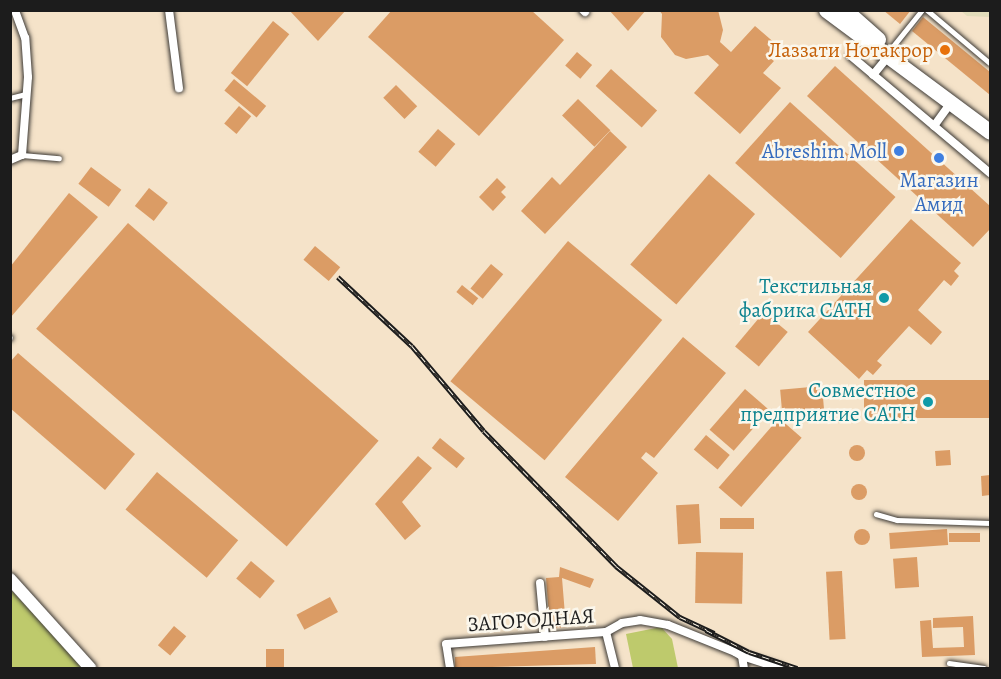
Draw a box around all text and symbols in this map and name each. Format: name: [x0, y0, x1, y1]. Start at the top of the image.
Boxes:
place label: Лаззати Нотакрор: [768, 37, 933, 63]
marker: Лаззати Нотакрор: [938, 43, 952, 57]
place label: Abreshim Moll: [762, 138, 887, 164]
marker: Abreshim Moll: [892, 144, 906, 158]
marker: Магазин Амид: [932, 151, 946, 165]
place label: Магазин Амид: [899, 167, 979, 217]
place label: Текстильная фабрика САТН: [739, 273, 872, 323]
marker: Текстильная фабрика САТН: [877, 291, 891, 305]
place label: Совместное предприятие CATH: [740, 377, 916, 427]
marker: Совместное предприятие CATH: [921, 395, 935, 409]
street label: ЗАГОРОДНАЯ: [467, 603, 595, 637]

